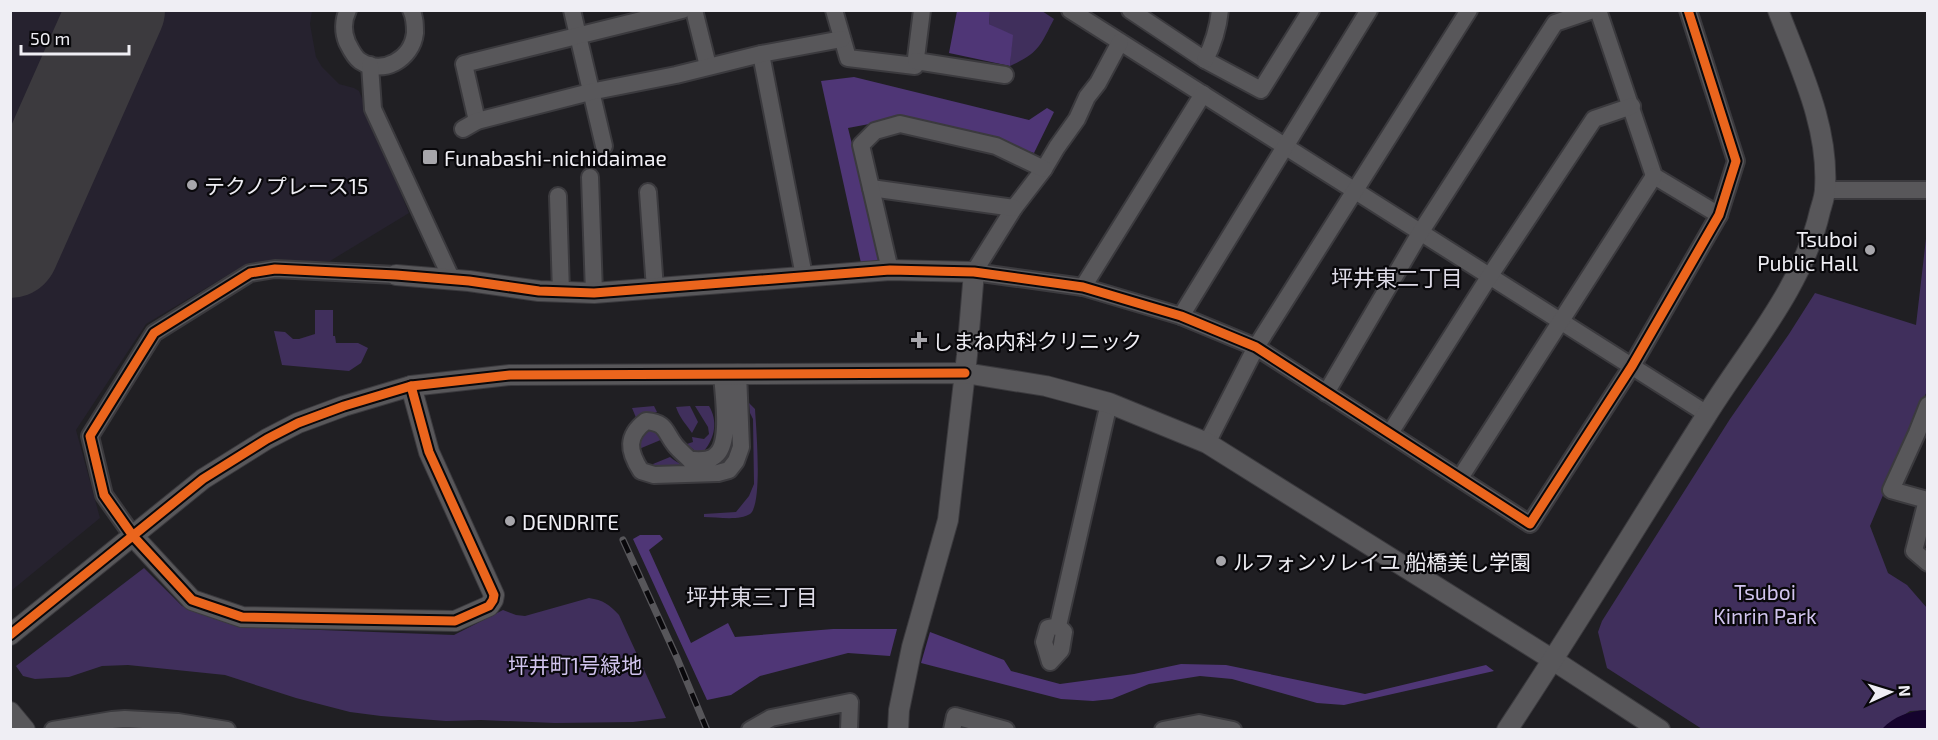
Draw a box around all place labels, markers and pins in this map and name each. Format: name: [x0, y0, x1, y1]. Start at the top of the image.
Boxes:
place label: Funabashi-nichidaimae: [444, 145, 667, 170]
marker: Funabashi-nichidaimae: [421, 148, 439, 166]
place label: テクノプレース15: [204, 173, 368, 198]
marker: テクノプレース15: [185, 178, 199, 192]
place label: Tsuboi Public Hall: [1757, 226, 1859, 275]
marker: Tsuboi Public Hall: [1863, 243, 1877, 257]
place label: しまね内科クリニック: [932, 328, 1142, 353]
marker: しまね内科クリニック: [910, 331, 928, 349]
place label: DENDRITE: [522, 509, 619, 534]
marker: DENDRITE: [503, 514, 517, 528]
place label: ルフォンソレイユ 船橋美し学園: [1233, 549, 1531, 574]
marker: ルフォンソレイユ 船橋美し学園: [1214, 554, 1228, 568]

